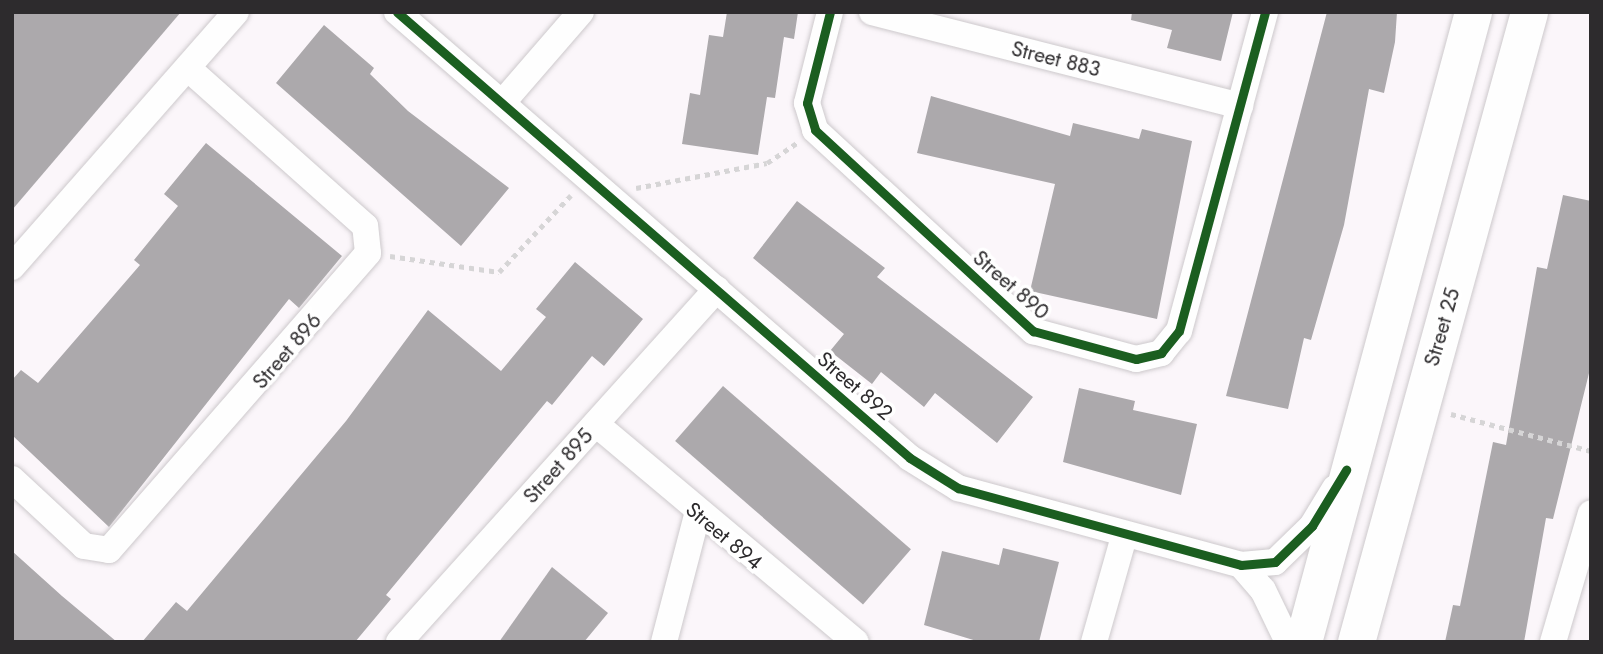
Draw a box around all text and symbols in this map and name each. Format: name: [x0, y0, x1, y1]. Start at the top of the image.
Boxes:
street label: Street 883: [1009, 36, 1103, 82]
street label: Street 890: [968, 245, 1054, 325]
street label: Street 25: [1419, 285, 1465, 369]
street label: Street 896: [247, 308, 327, 394]
street label: Street 892: [812, 346, 898, 426]
street label: Street 895: [518, 423, 598, 509]
street label: Street 894: [681, 497, 767, 575]

